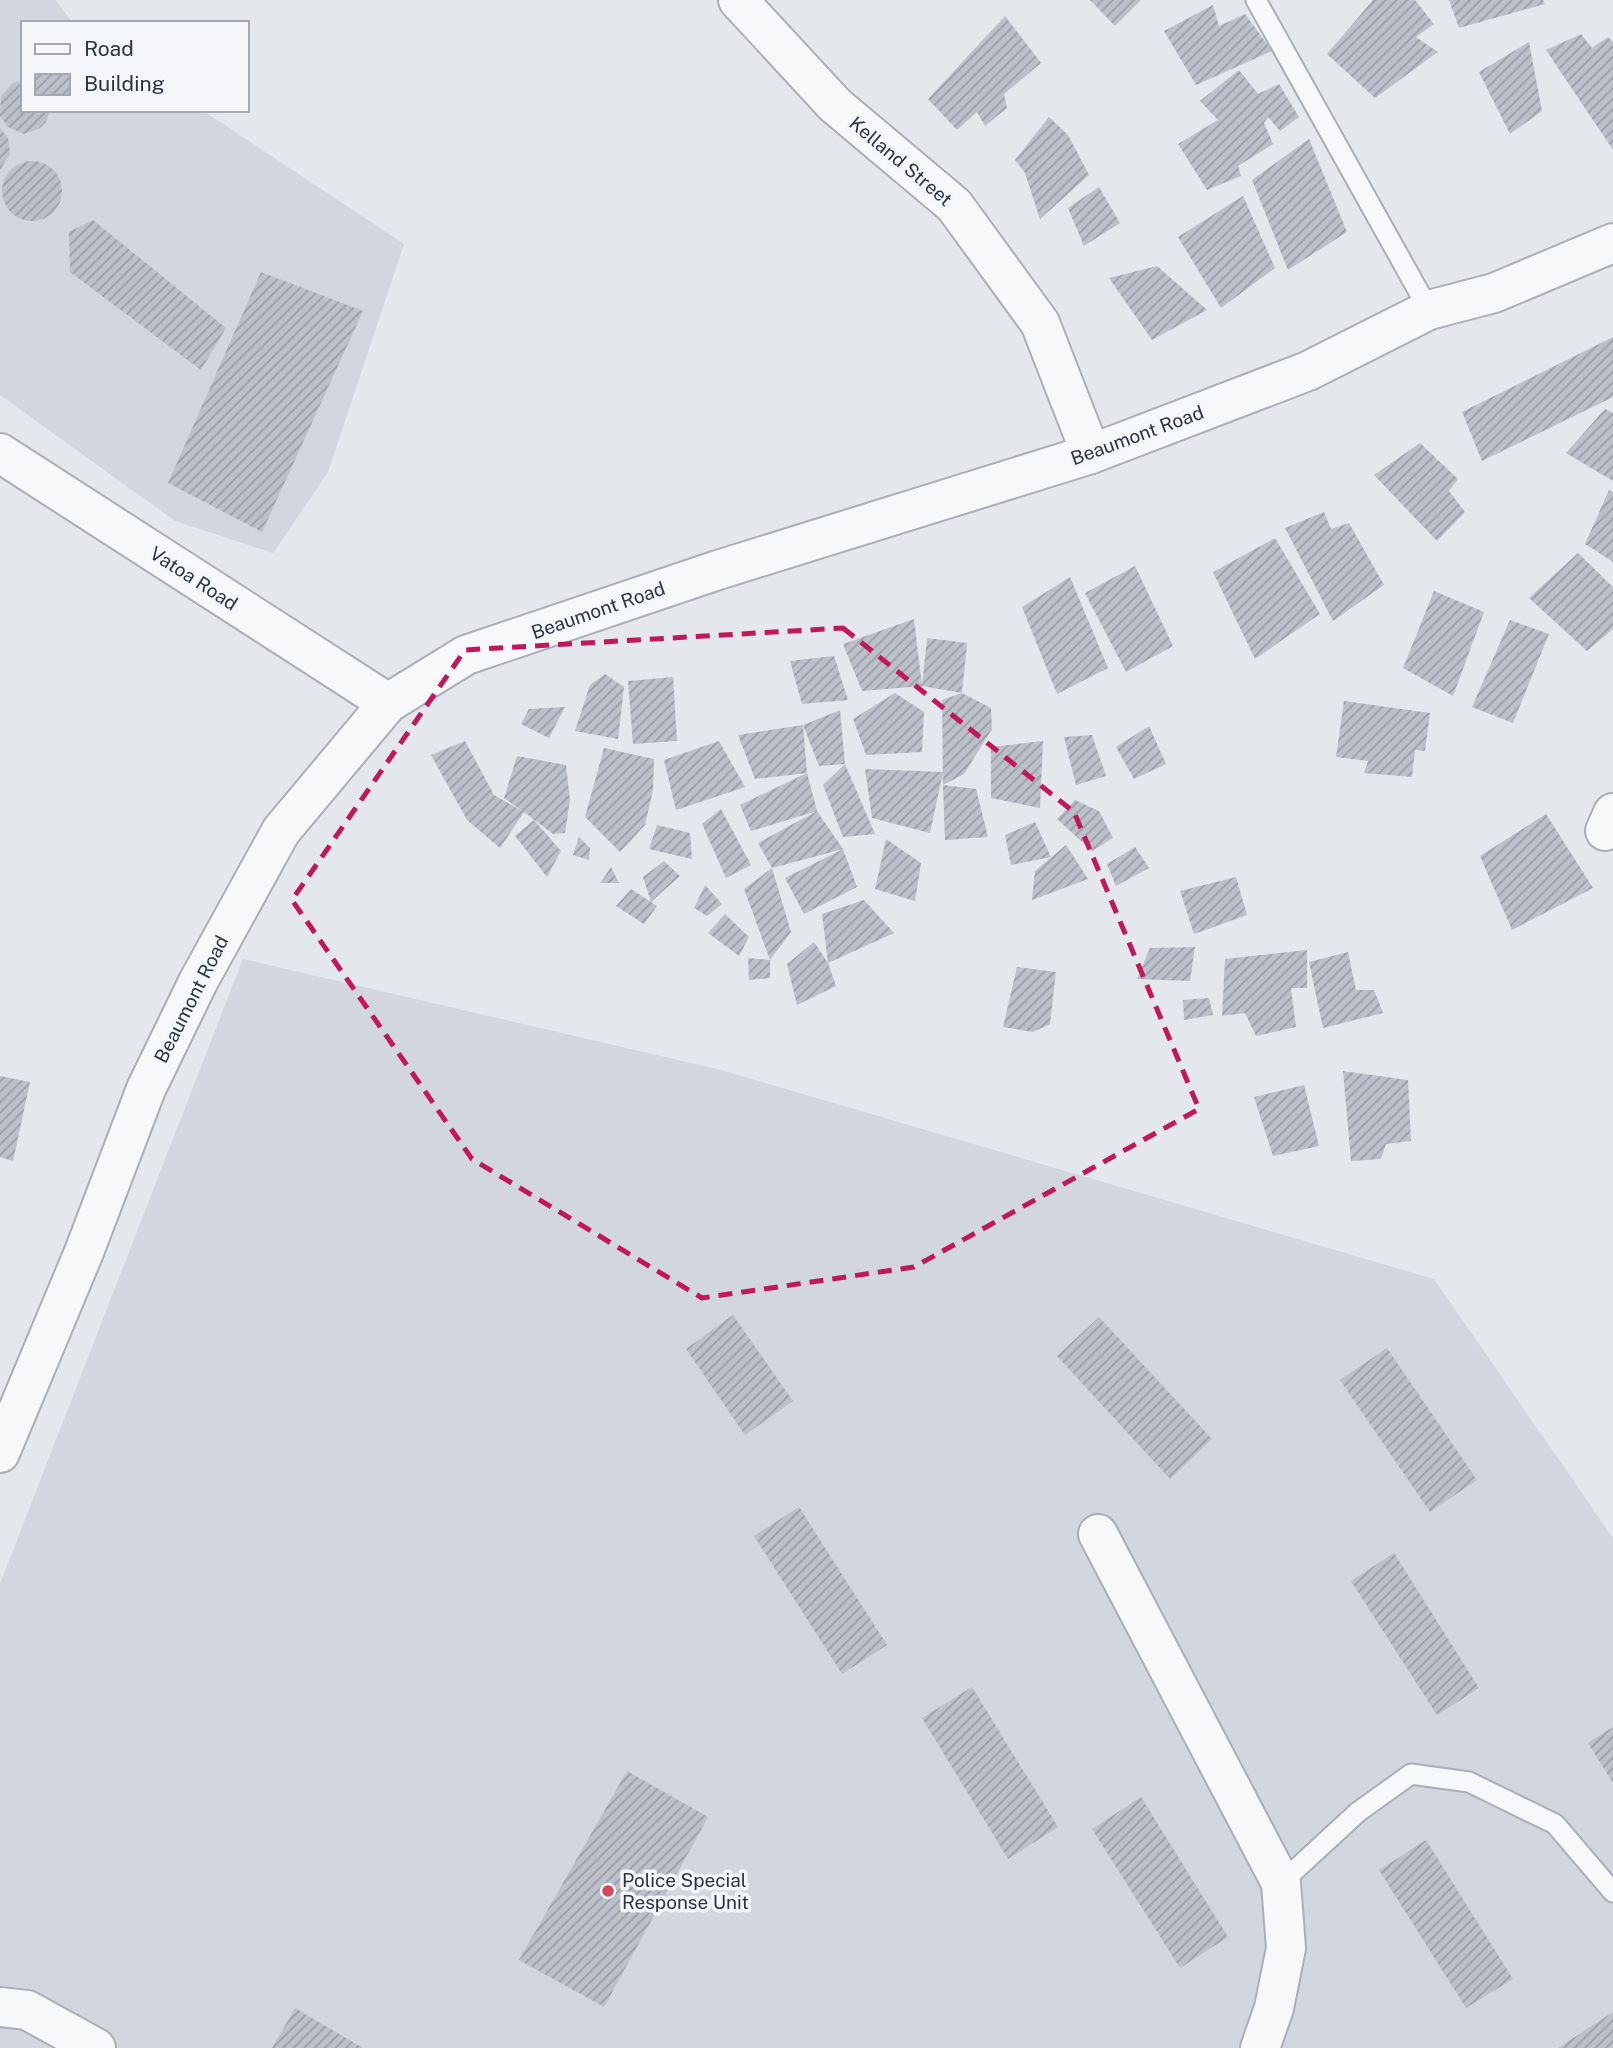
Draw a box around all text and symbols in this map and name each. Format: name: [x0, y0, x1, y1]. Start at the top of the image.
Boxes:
legend: [21, 21, 248, 112]
text: Road: [84, 36, 134, 61]
text: Building: [84, 71, 165, 96]
street label: Kelland Street: [845, 112, 957, 210]
street label: Beaumont Road: [1068, 401, 1206, 469]
street label: Vatoa Road: [146, 542, 242, 614]
street label: Beaumont Road: [528, 577, 668, 643]
street label: Beaumont Road: [149, 932, 233, 1066]
place label: Police Special Response Unit: [622, 1869, 749, 1913]
marker: Police Special Response Unit: [600, 1883, 616, 1899]

